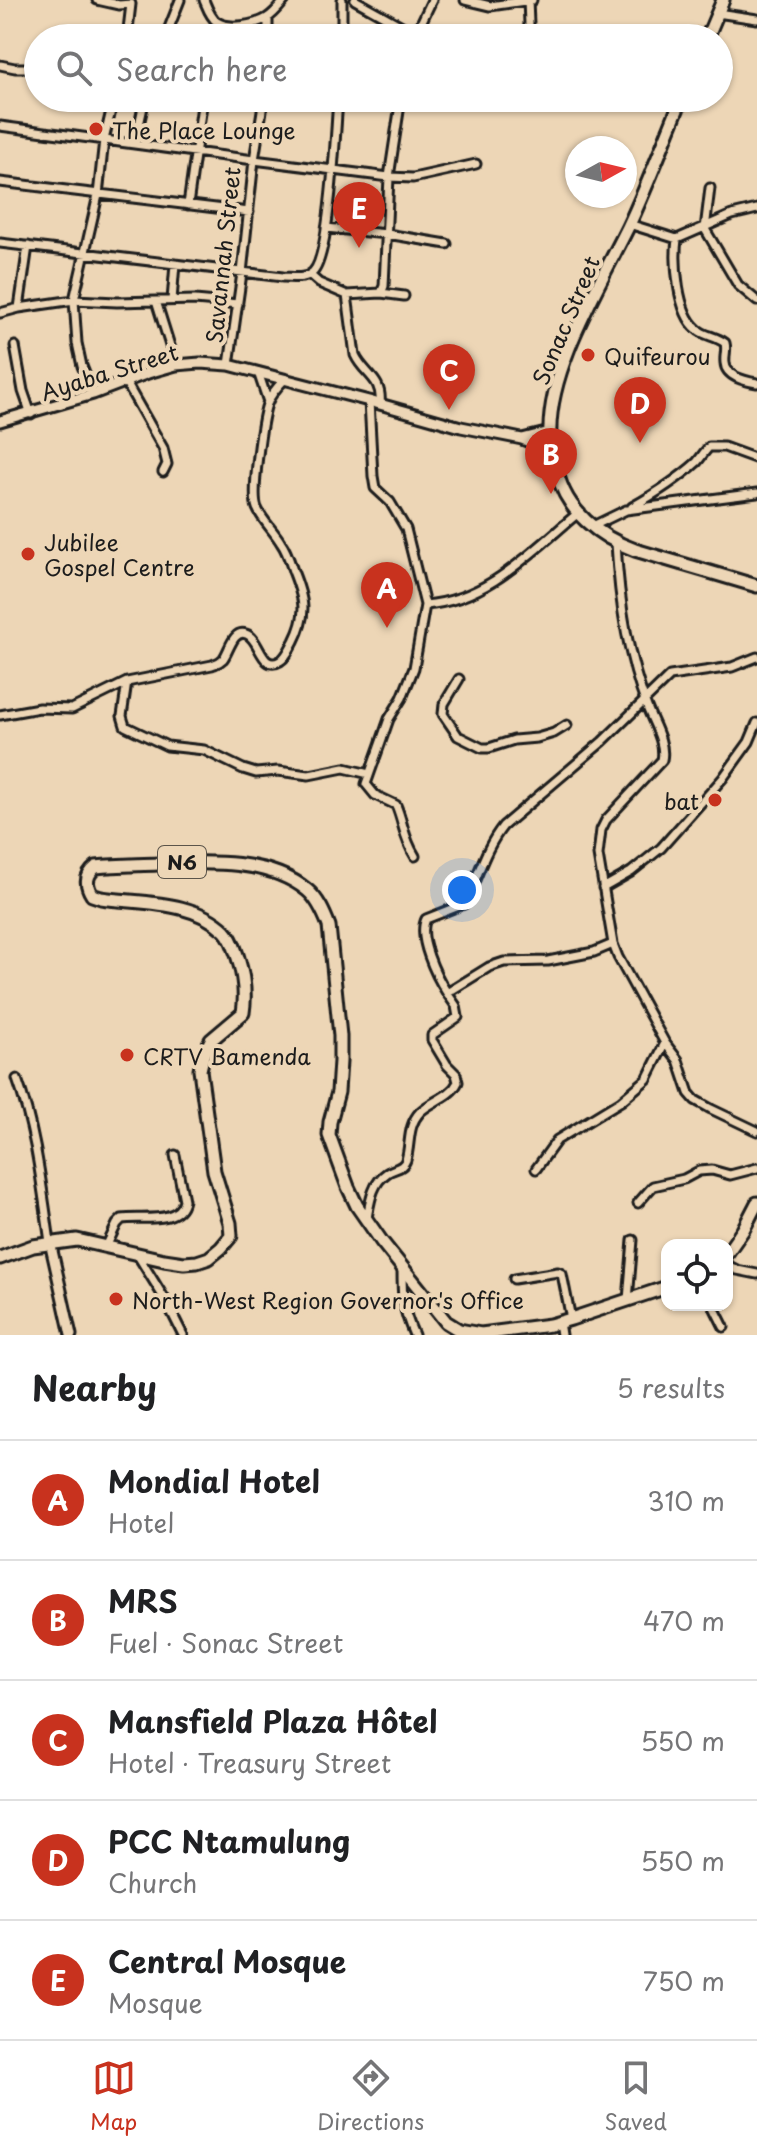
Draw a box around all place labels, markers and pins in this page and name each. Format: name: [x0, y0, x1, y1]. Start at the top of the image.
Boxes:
place label: The Place Lounge: [112, 113, 296, 146]
marker: The Place Lounge: [87, 120, 105, 138]
pin: E: [333, 182, 385, 248]
place label: Quifeurou: [604, 339, 710, 372]
pin: C: [423, 344, 475, 410]
marker: Quifeurou: [579, 346, 597, 364]
pin: D: [614, 377, 666, 443]
pin: B: [525, 428, 577, 494]
place label: Jubilee Gospel Centre: [44, 525, 195, 583]
marker: Jubilee Gospel Centre: [19, 545, 37, 563]
pin: A: [361, 562, 413, 628]
place label: bat: [664, 784, 699, 817]
marker: bat: [706, 791, 724, 809]
place label: CRTV Bamenda: [143, 1039, 311, 1072]
marker: CRTV Bamenda: [118, 1046, 136, 1064]
place label: North-West Region Governor's Office: [132, 1283, 524, 1316]
marker: North-West Region Governor's Office: [107, 1290, 125, 1308]

